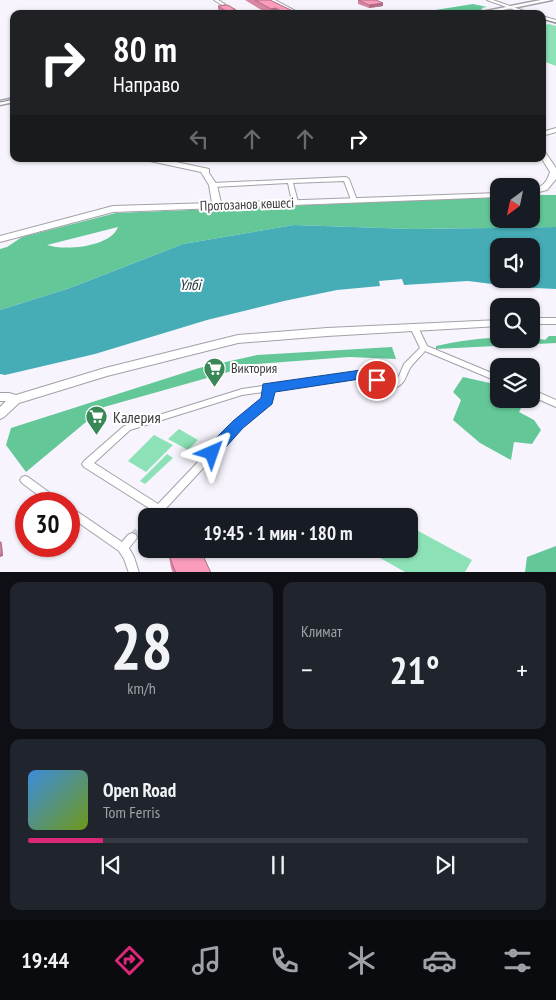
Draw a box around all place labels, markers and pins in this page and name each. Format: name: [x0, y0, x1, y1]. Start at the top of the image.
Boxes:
supermarket icon: Виктория: [203, 356, 227, 387]
place label: Виктория: [231, 359, 277, 377]
pin: [356, 359, 398, 401]
supermarket icon: Калерия: [85, 405, 109, 436]
place label: Калерия: [113, 407, 161, 427]

